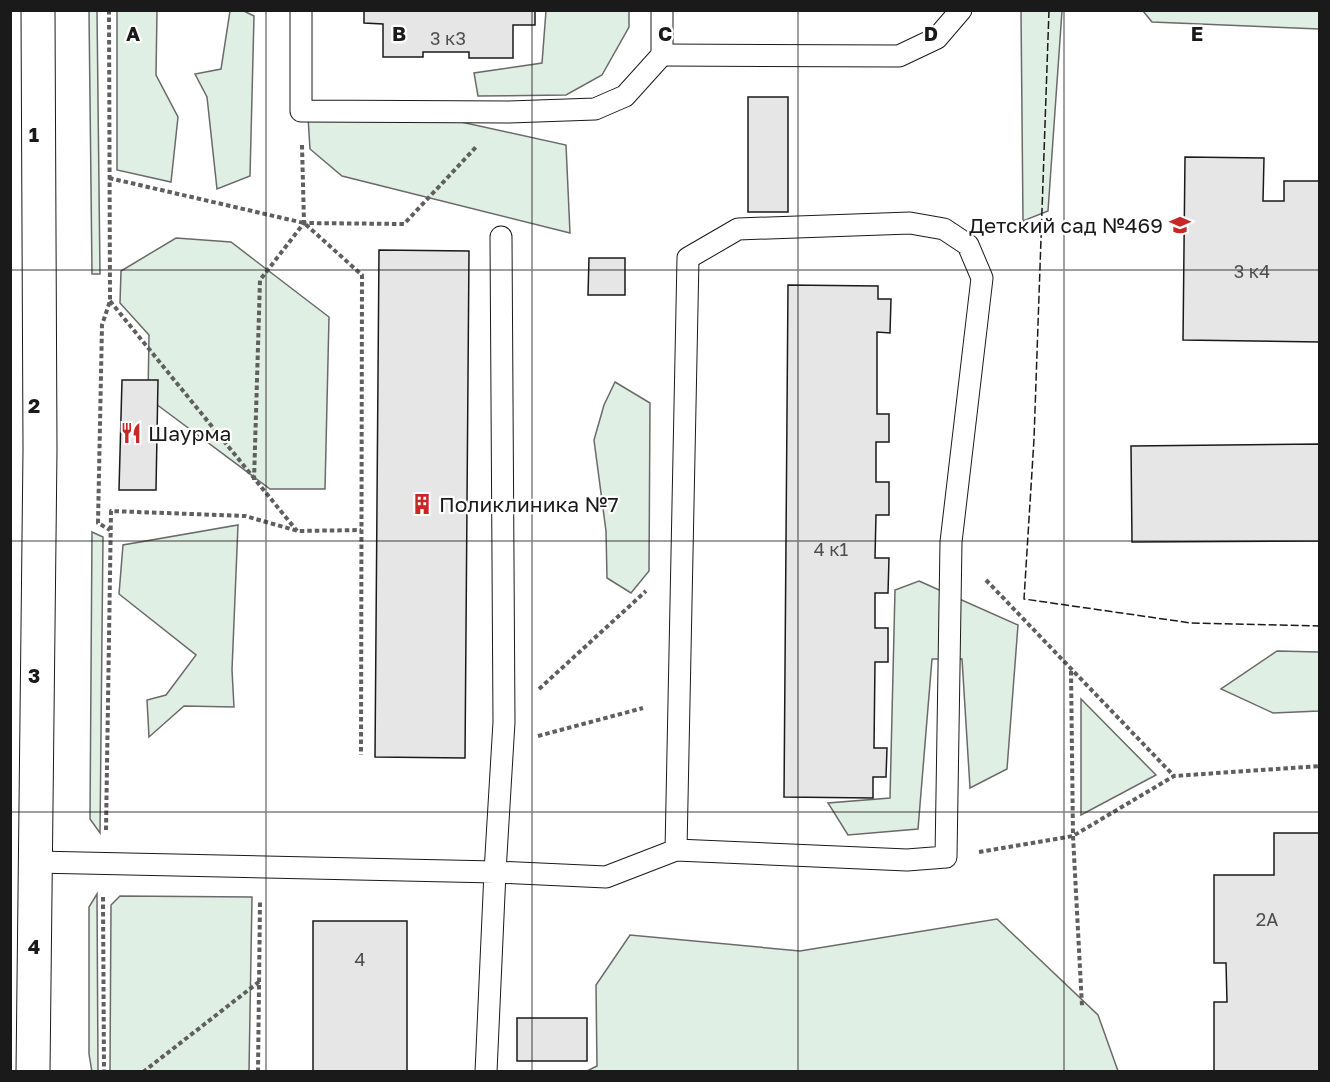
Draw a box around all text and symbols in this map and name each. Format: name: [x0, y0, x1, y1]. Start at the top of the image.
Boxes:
text: A: [126, 21, 140, 45]
text: B: [392, 21, 406, 45]
text: C: [658, 21, 672, 45]
text: D: [924, 21, 938, 45]
text: E: [1191, 21, 1203, 45]
house number: 3 к3: [430, 27, 466, 49]
text: 1: [29, 122, 39, 146]
place label: Детский сад №469: [969, 212, 1163, 238]
school or university icon: Детский сад №469: [1168, 213, 1192, 237]
house number: 3 к4: [1234, 260, 1270, 282]
text: 2: [28, 393, 40, 417]
place label: Шаурма: [148, 420, 231, 446]
restaurant icon: Шаурма: [119, 421, 143, 445]
place label: Поликлиника №7: [439, 491, 619, 517]
building icon: Поликлиника №7: [410, 492, 434, 516]
house number: 4 к1: [814, 538, 849, 560]
text: 3: [28, 663, 40, 687]
house number: 2А: [1256, 908, 1278, 930]
text: 4: [28, 934, 40, 958]
house number: 4: [355, 948, 366, 970]

